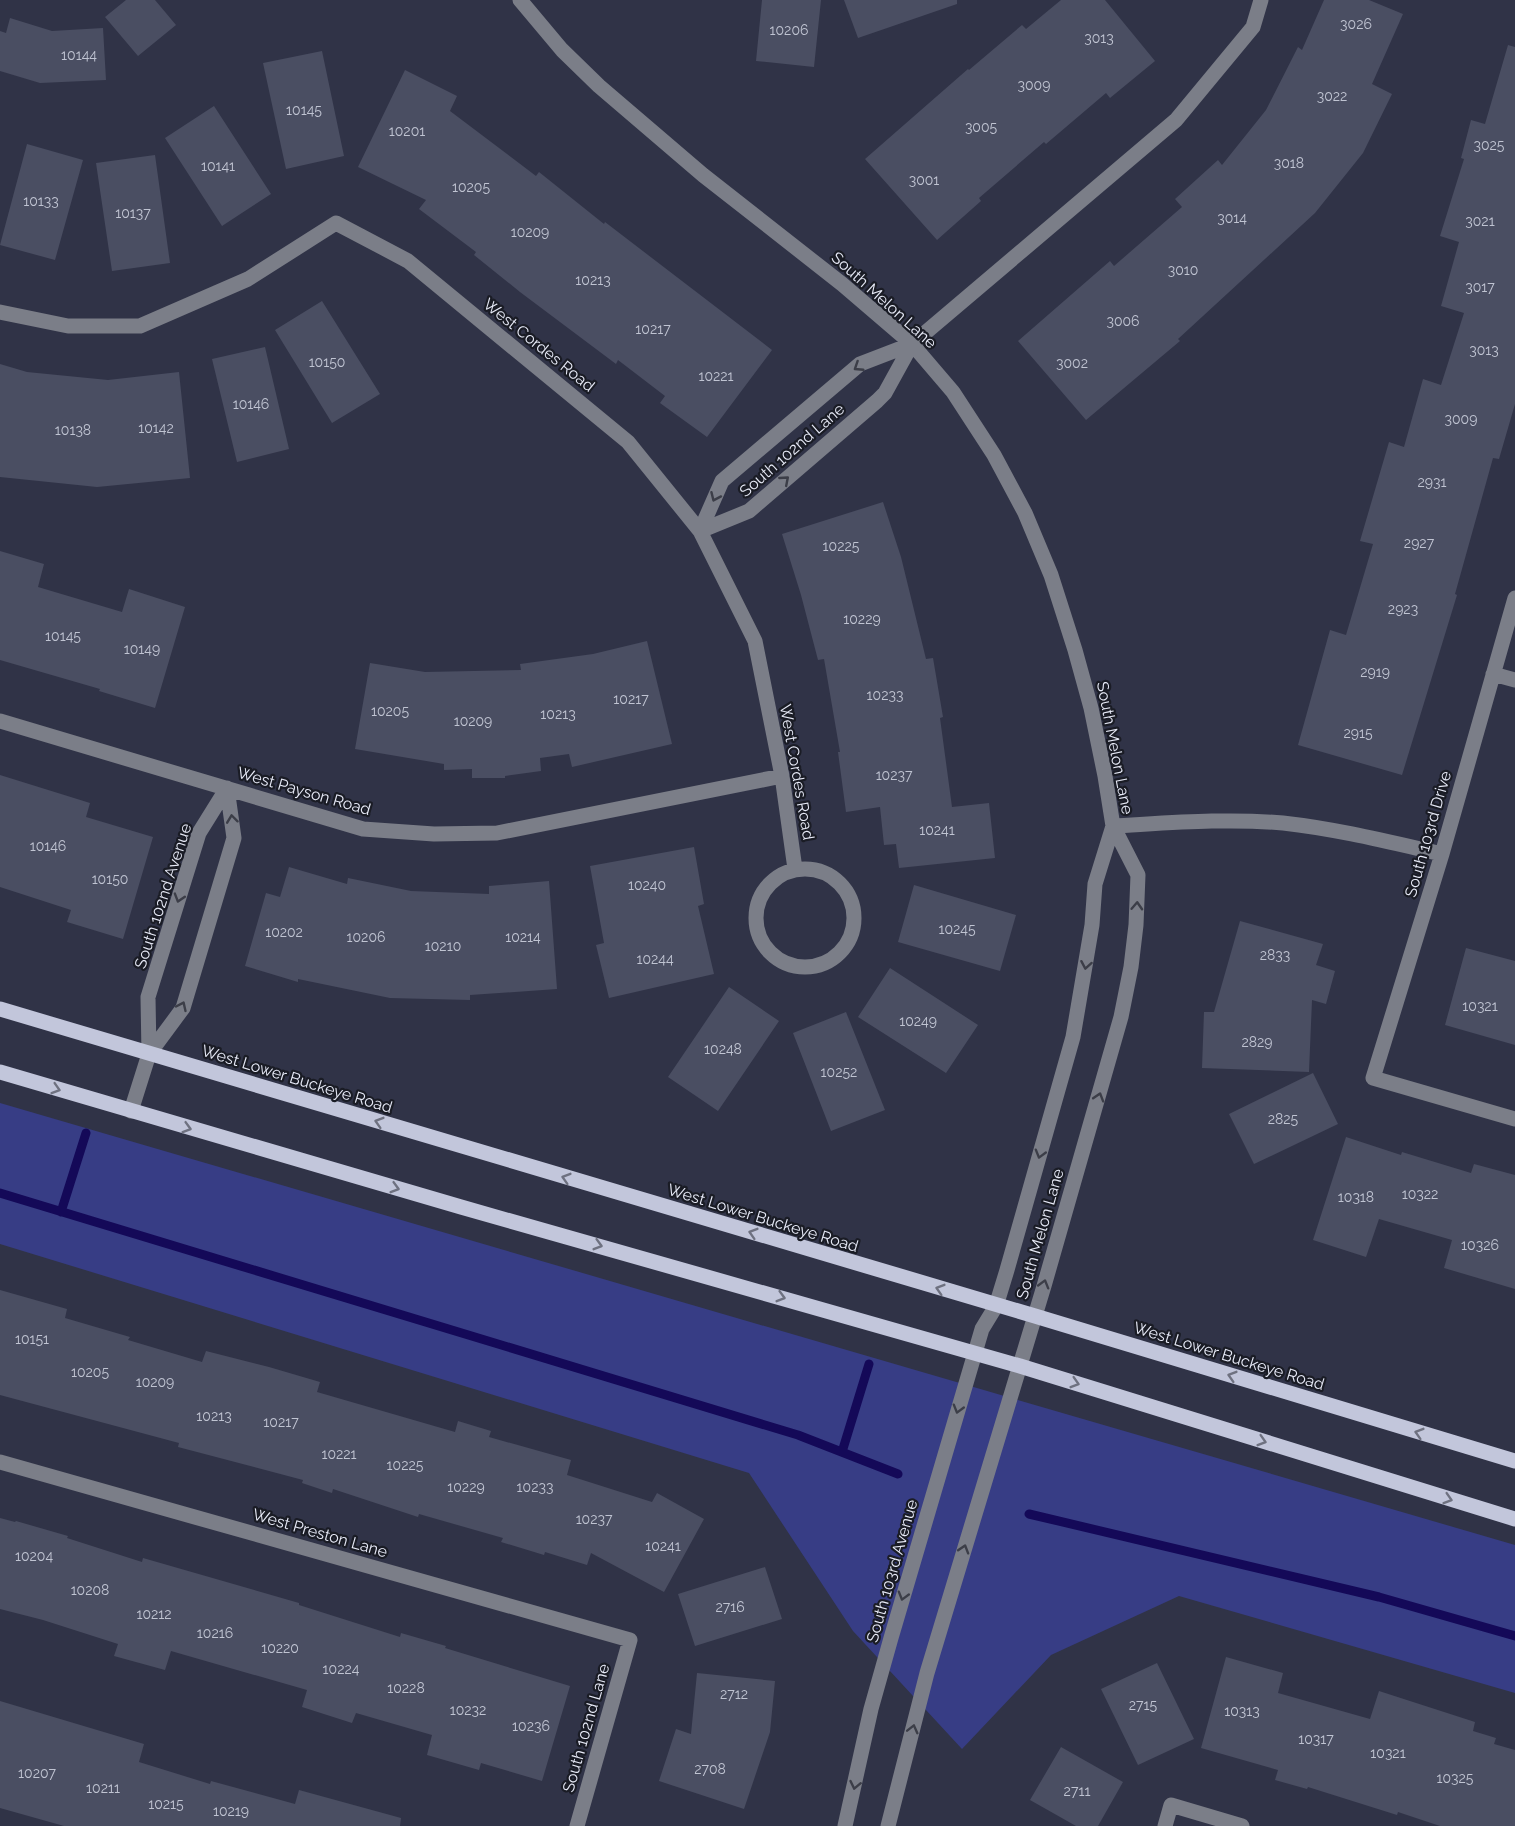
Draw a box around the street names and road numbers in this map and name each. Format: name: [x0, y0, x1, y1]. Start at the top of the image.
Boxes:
street label: South Melon Lane: [828, 248, 940, 352]
street label: West Cordes Road: [480, 294, 598, 396]
street label: South 102nd Lane: [736, 399, 848, 501]
street label: South Melon Lane: [1093, 680, 1137, 816]
street label: West Cordes Road: [776, 703, 818, 841]
street label: West Payson Road: [235, 763, 373, 819]
street label: South 103rd Drive: [1401, 769, 1455, 899]
street label: South 102nd Avenue: [131, 821, 195, 971]
street label: West Lower Buckeye Road: [199, 1041, 395, 1117]
street label: South Melon Lane: [1012, 1167, 1068, 1301]
street label: West Lower Buckeye Road: [665, 1180, 861, 1256]
street label: West Lower Buckeye Road: [1131, 1318, 1327, 1394]
street label: South 103rd Avenue: [863, 1497, 921, 1645]
street label: West Preston Lane: [250, 1505, 390, 1561]
street label: South 102nd Lane: [559, 1662, 613, 1794]

